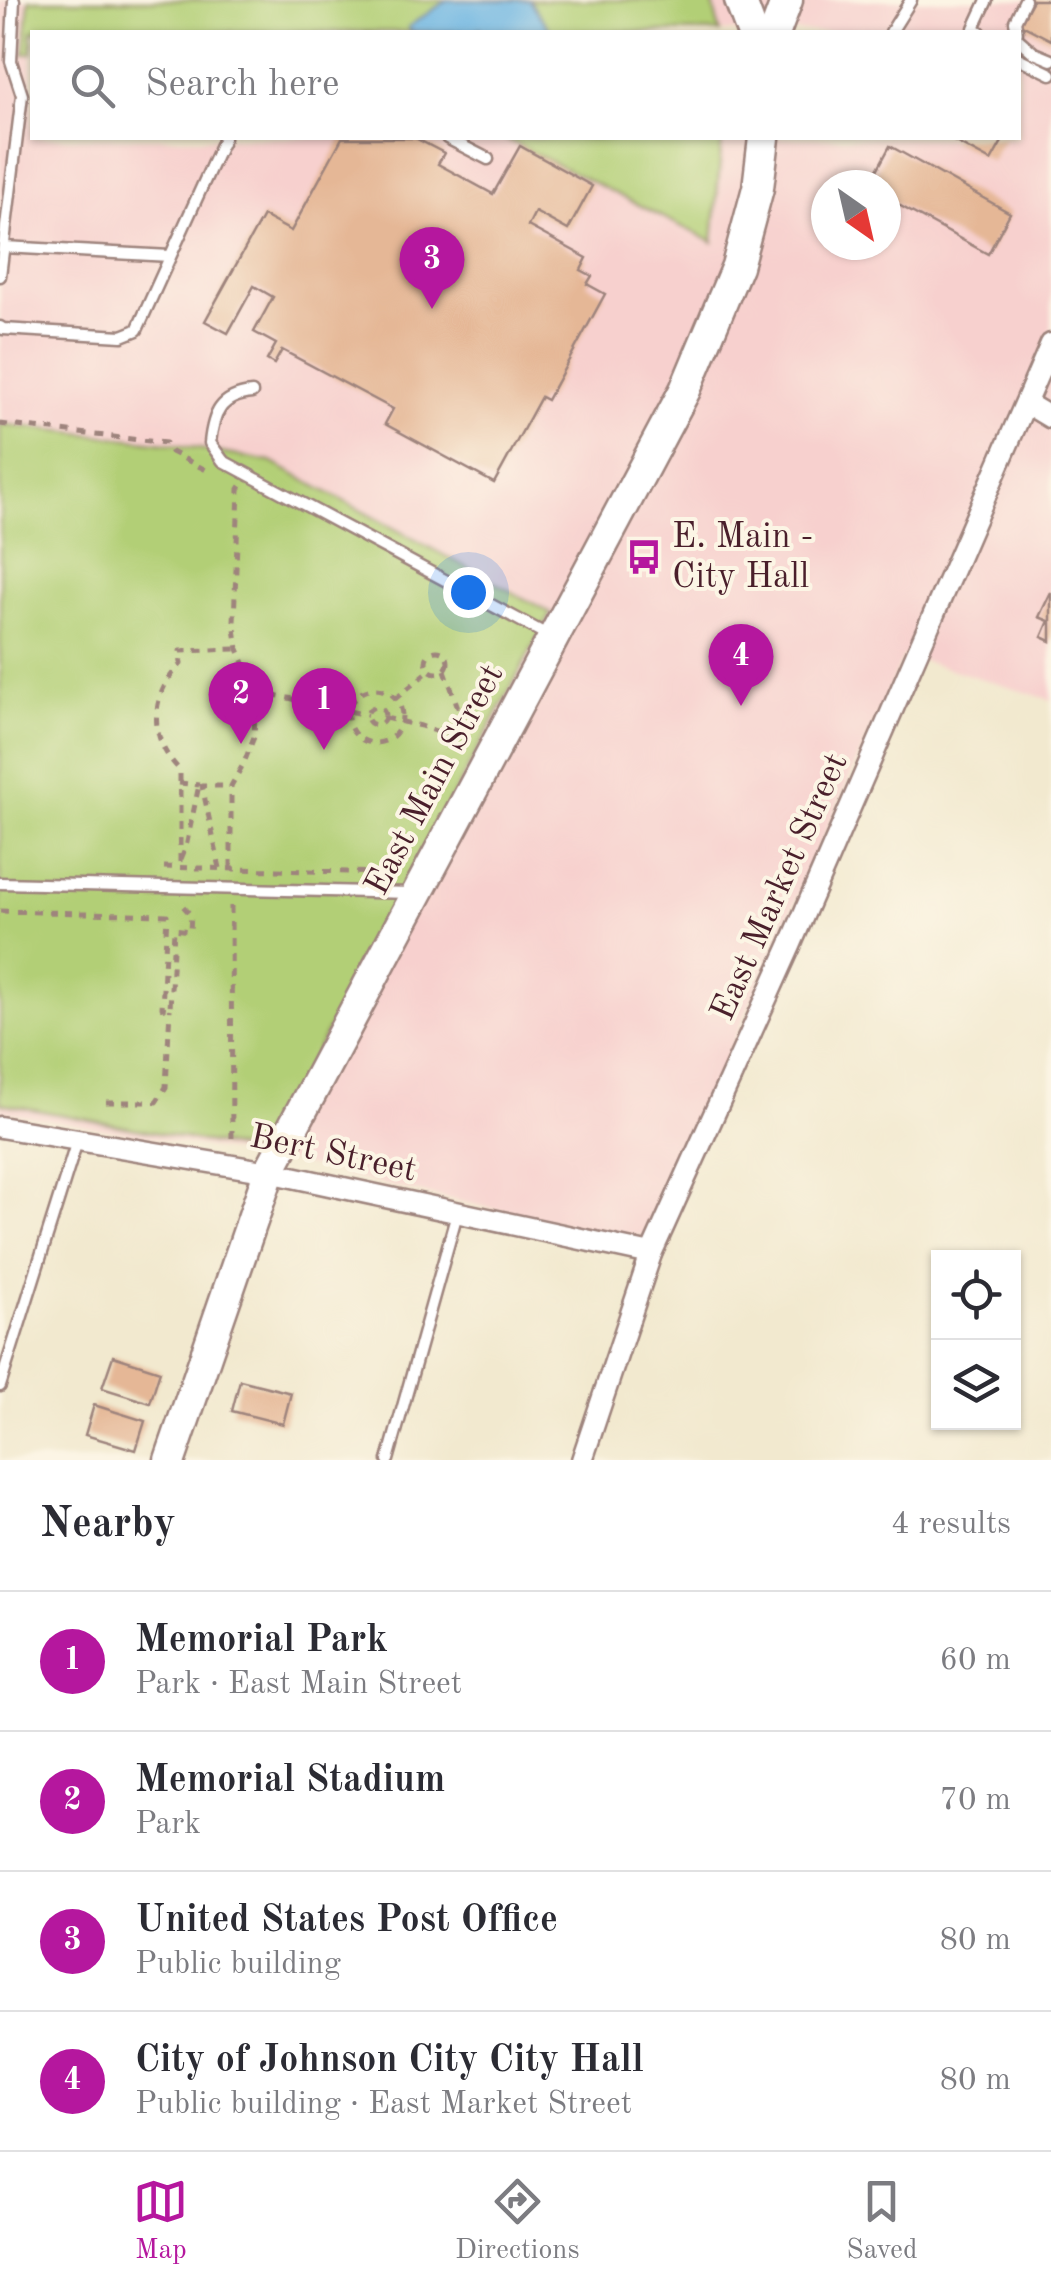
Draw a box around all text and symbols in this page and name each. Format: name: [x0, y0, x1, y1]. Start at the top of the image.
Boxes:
search box: [30, 30, 1021, 140]
icon: search: [65, 58, 120, 113]
text: Search here: [145, 66, 340, 104]
north arrow: [811, 170, 901, 260]
pin: 3: [400, 226, 464, 309]
place label: E. Main - City Hall: [672, 520, 813, 595]
bus stop icon: E. Main - City Hall: [625, 538, 663, 576]
your location: [443, 567, 494, 618]
pin: 4: [708, 624, 774, 706]
street label: East Main Street: [359, 659, 511, 901]
pin: 2: [208, 662, 274, 744]
pin: 1: [292, 668, 356, 750]
street label: East Market Street: [705, 748, 855, 1026]
street label: Bert Street: [247, 1119, 419, 1189]
map controls: [931, 1250, 1021, 1430]
button: locate: [931, 1250, 1021, 1340]
button: layers: [931, 1340, 1021, 1430]
text: Nearby: [40, 1504, 176, 1546]
text: 4 results: [891, 1509, 1011, 1541]
text: Memorial Park: [135, 1622, 388, 1660]
text: 1: [63, 1645, 82, 1677]
text: 60 m: [940, 1645, 1011, 1677]
text: Park · East Main Street: [135, 1669, 462, 1701]
text: Memorial Stadium: [135, 1762, 445, 1800]
text: 2: [63, 1785, 82, 1817]
text: 70 m: [940, 1785, 1011, 1817]
text: Park: [135, 1809, 201, 1841]
text: United States Post Office: [135, 1902, 558, 1940]
text: 3: [63, 1925, 82, 1957]
text: 80 m: [940, 1925, 1011, 1957]
text: Public building: [135, 1949, 341, 1981]
text: City of Johnson City City Hall: [135, 2042, 644, 2080]
text: 4: [63, 2065, 82, 2097]
text: 80 m: [940, 2065, 1011, 2097]
text: Public building · East Market Street: [135, 2089, 632, 2121]
tab: Map: [133, 2174, 188, 2269]
tab: Directions: [455, 2174, 580, 2269]
tab: Saved: [846, 2174, 918, 2269]

